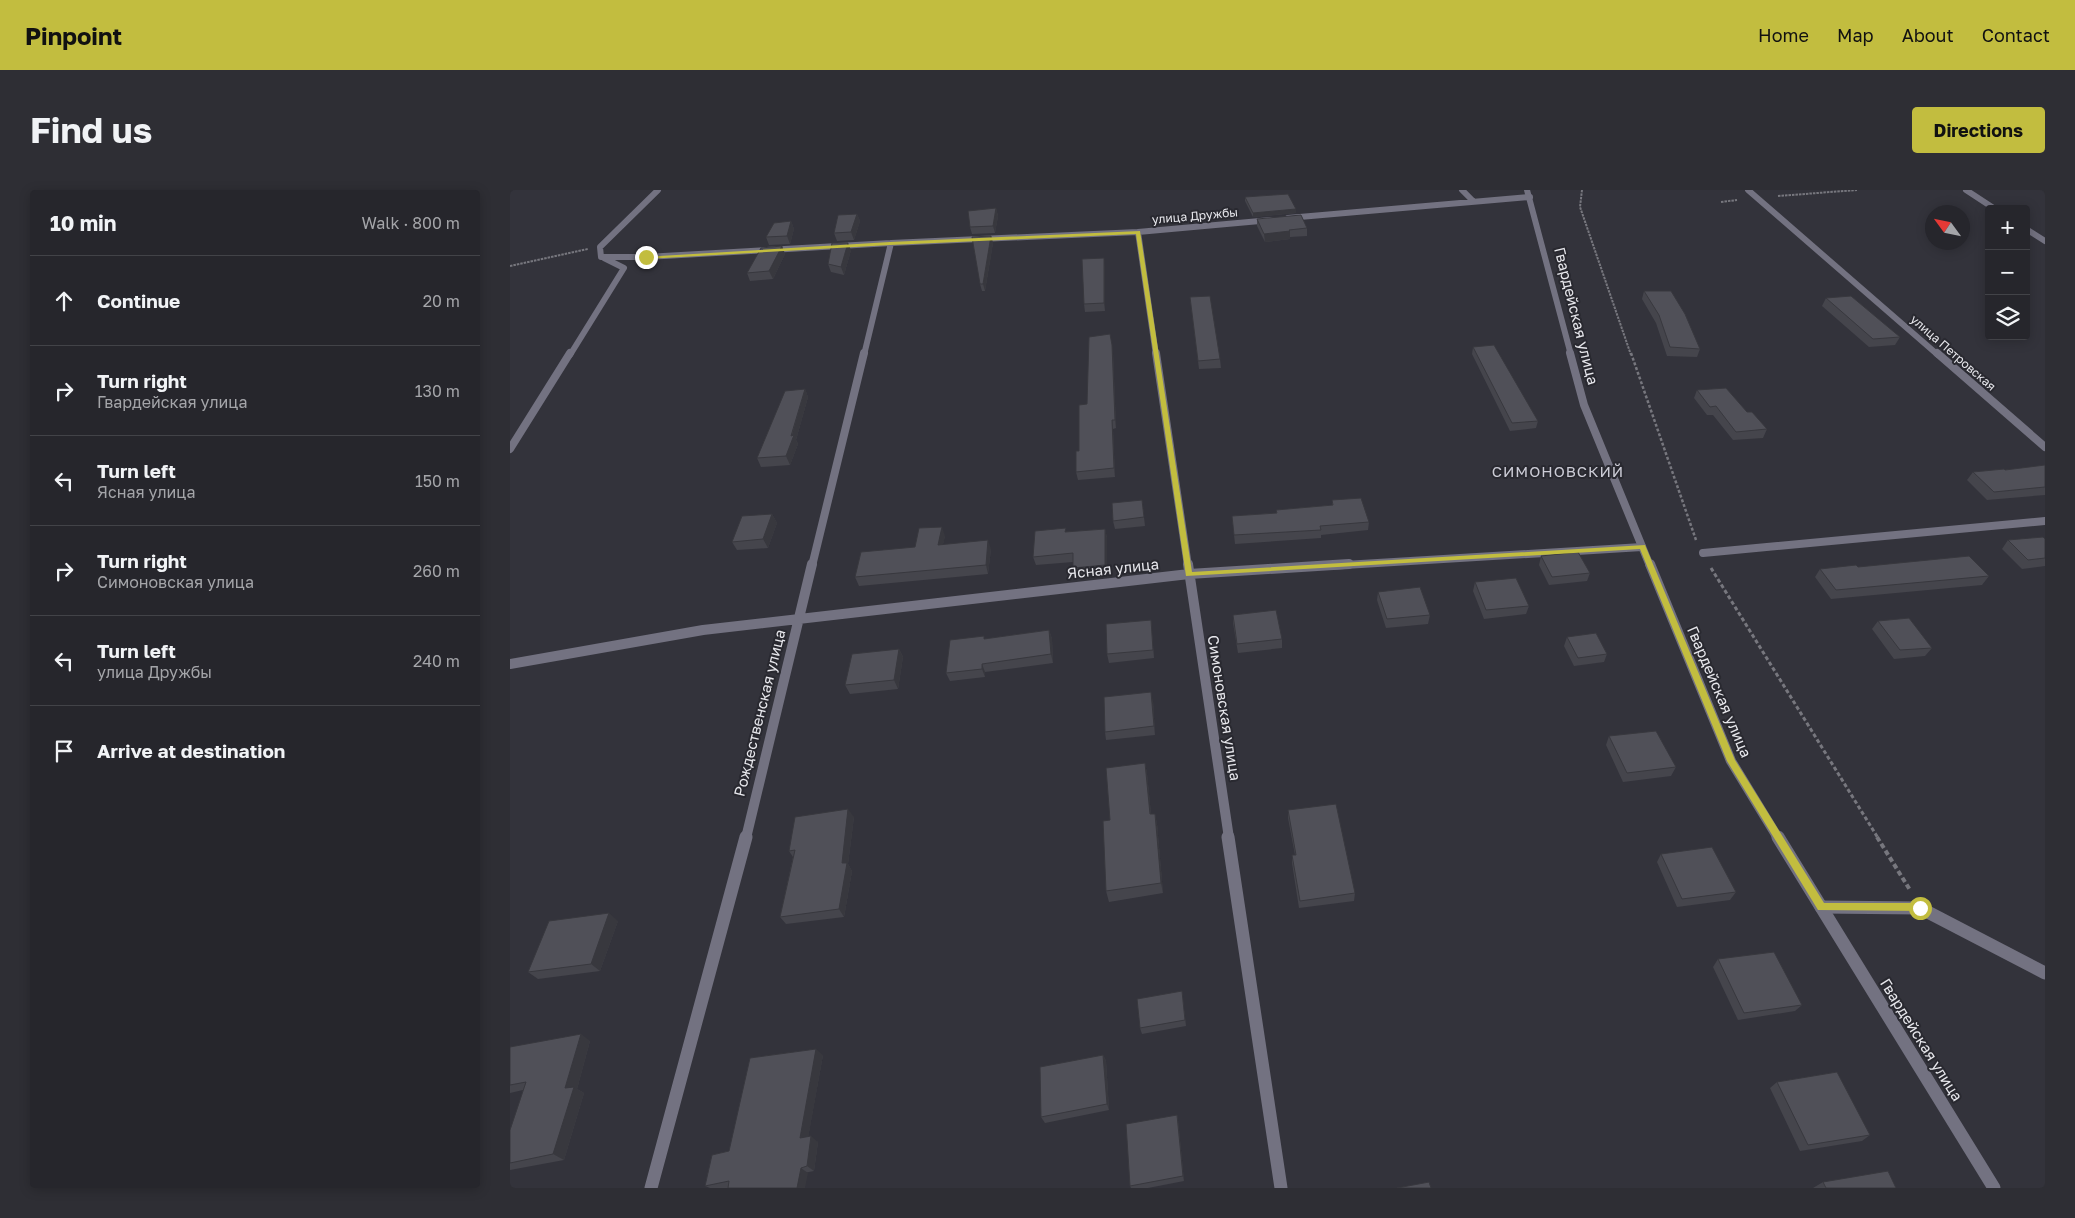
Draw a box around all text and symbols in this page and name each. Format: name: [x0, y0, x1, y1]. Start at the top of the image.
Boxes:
text: Pinpoint: [25, 21, 122, 50]
text: Home: [1758, 24, 1809, 46]
text: Map: [1837, 24, 1874, 46]
text: About: [1902, 24, 1954, 46]
text: Contact: [1982, 24, 2050, 46]
button: Directions: [1912, 107, 2045, 153]
text: Find us: [30, 109, 152, 151]
street label: улица Дружбы: [1151, 204, 1239, 227]
north arrow: [1925, 205, 1970, 250]
map controls: [1985, 205, 2030, 340]
button: +: [1985, 205, 2030, 250]
text: 10 min: [50, 210, 117, 236]
text: Walk · 800 m: [362, 213, 460, 233]
street label: Гвардейская улица: [1551, 245, 1603, 386]
route end: [635, 246, 658, 269]
button: −: [1985, 250, 2030, 295]
icon: ahead: [50, 287, 78, 315]
text: Continue: [97, 289, 180, 312]
text: 20 m: [423, 291, 460, 311]
button: layers: [1985, 295, 2030, 340]
street label: улица Петровская: [1908, 311, 1999, 394]
text: Turn right: [97, 369, 187, 392]
icon: right: [50, 377, 78, 405]
text: 130 m: [415, 381, 460, 401]
text: Гвардейская улица: [97, 392, 247, 412]
text: Turn left: [97, 459, 176, 482]
district label: СИМОНОВСКИЙ: [1492, 462, 1624, 480]
icon: left: [50, 467, 78, 495]
text: 150 m: [415, 471, 460, 491]
text: Ясная улица: [97, 482, 195, 502]
text: Turn right: [97, 549, 187, 572]
street label: Ясная улица: [1066, 554, 1160, 582]
icon: right: [50, 557, 78, 585]
text: 260 m: [413, 561, 460, 581]
text: Симоновская улица: [97, 572, 254, 592]
street label: Гвардейская улица: [1684, 623, 1756, 760]
street label: Рождественская улица: [730, 627, 789, 798]
street label: Симоновская улица: [1205, 634, 1245, 782]
text: Turn left: [97, 639, 176, 662]
icon: left: [50, 647, 78, 675]
text: 240 m: [413, 651, 460, 671]
text: улица Дружбы: [97, 662, 212, 682]
icon: arrive: [50, 737, 78, 765]
text: Arrive at destination: [97, 739, 285, 762]
route start: [1909, 897, 1932, 920]
street label: Гвардейская улица: [1877, 975, 1967, 1104]

